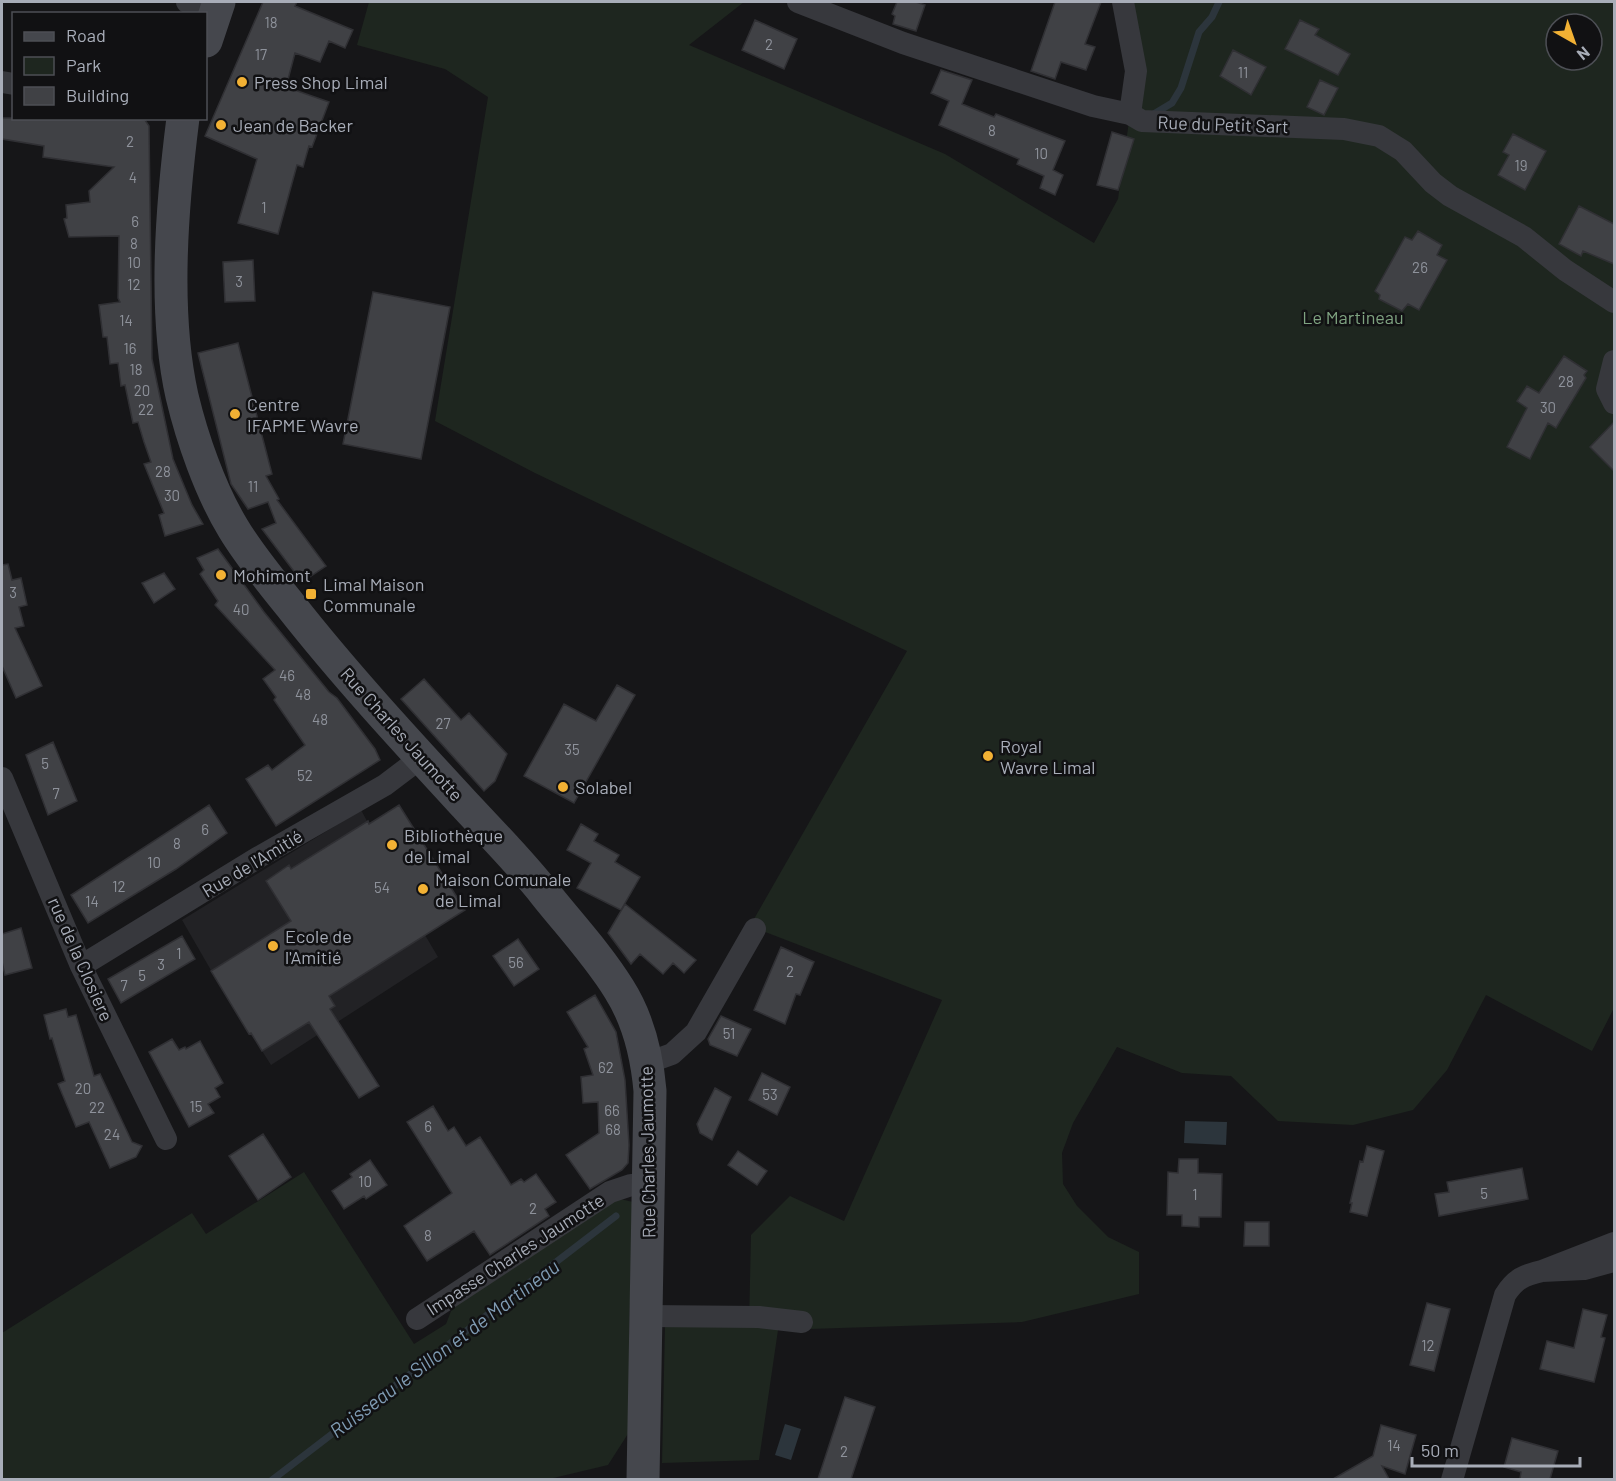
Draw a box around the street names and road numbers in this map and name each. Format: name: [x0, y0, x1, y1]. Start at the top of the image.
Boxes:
street label: Rue du Petit Sart: [1157, 111, 1289, 137]
street label: Rue Charles Jaumotte: [336, 663, 468, 805]
street label: Rue de l'Amitié: [198, 824, 306, 902]
street label: rue de la Closiere: [44, 894, 118, 1024]
street label: Rue Charles Jaumotte: [634, 1066, 660, 1238]
street label: Impasse Charles Jaumotte: [422, 1188, 608, 1320]

